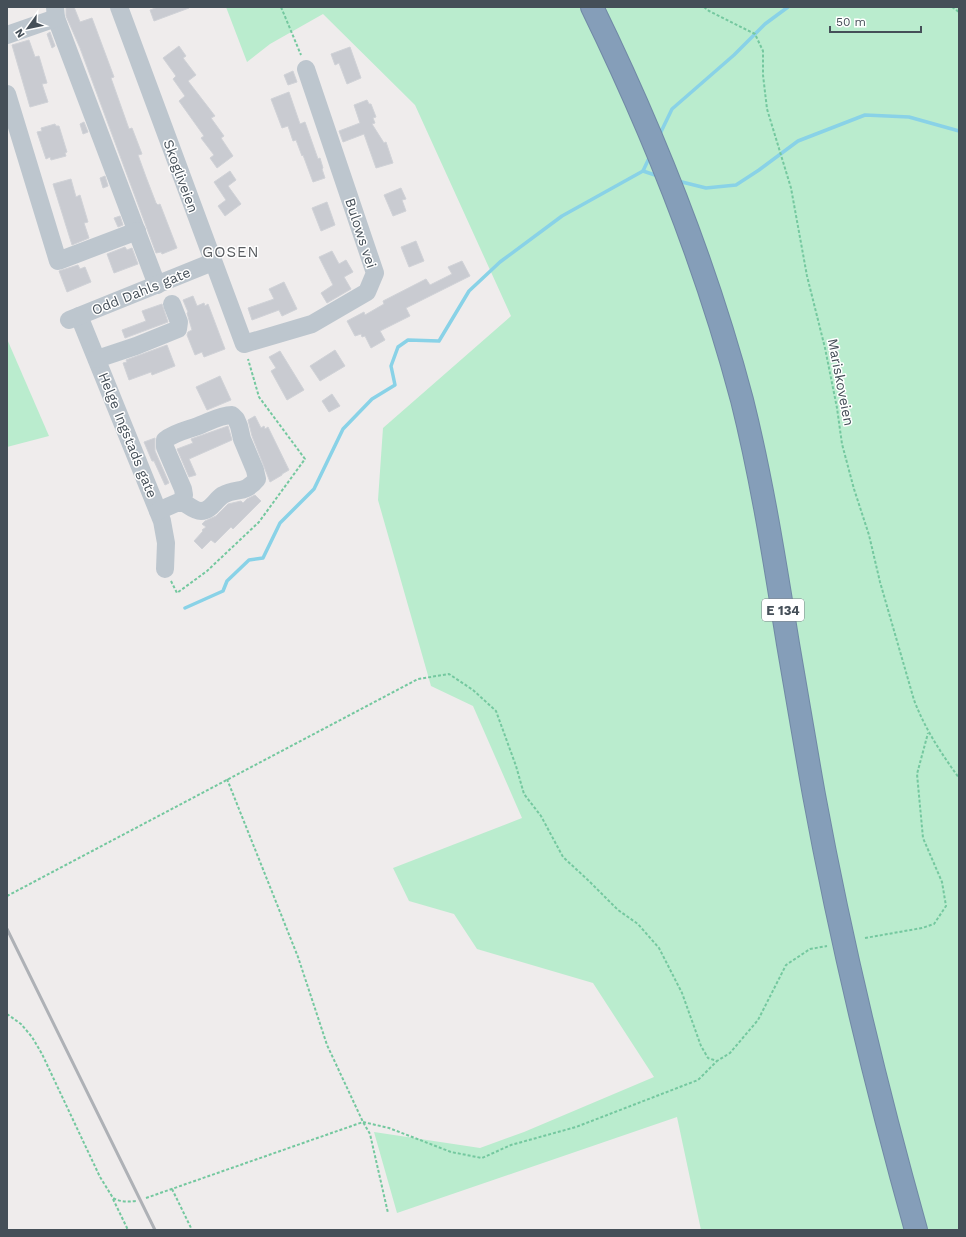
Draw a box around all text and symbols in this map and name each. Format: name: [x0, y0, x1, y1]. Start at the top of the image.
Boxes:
north arrow: [8, 8, 48, 48]
scale bar: [830, 8, 921, 34]
text: 50 m: [836, 15, 866, 29]
text: N: [12, 26, 28, 40]
street label: Skogliveien: [160, 137, 202, 215]
street label: Bulows vei: [342, 196, 380, 270]
district label: GOSEN: [202, 243, 260, 261]
street label: Odd Dahls gate: [89, 264, 193, 318]
street label: Mariskoveien: [825, 337, 857, 427]
street label: Helge Ingstads gate: [95, 370, 161, 500]
road number: E 134: [762, 599, 804, 621]

